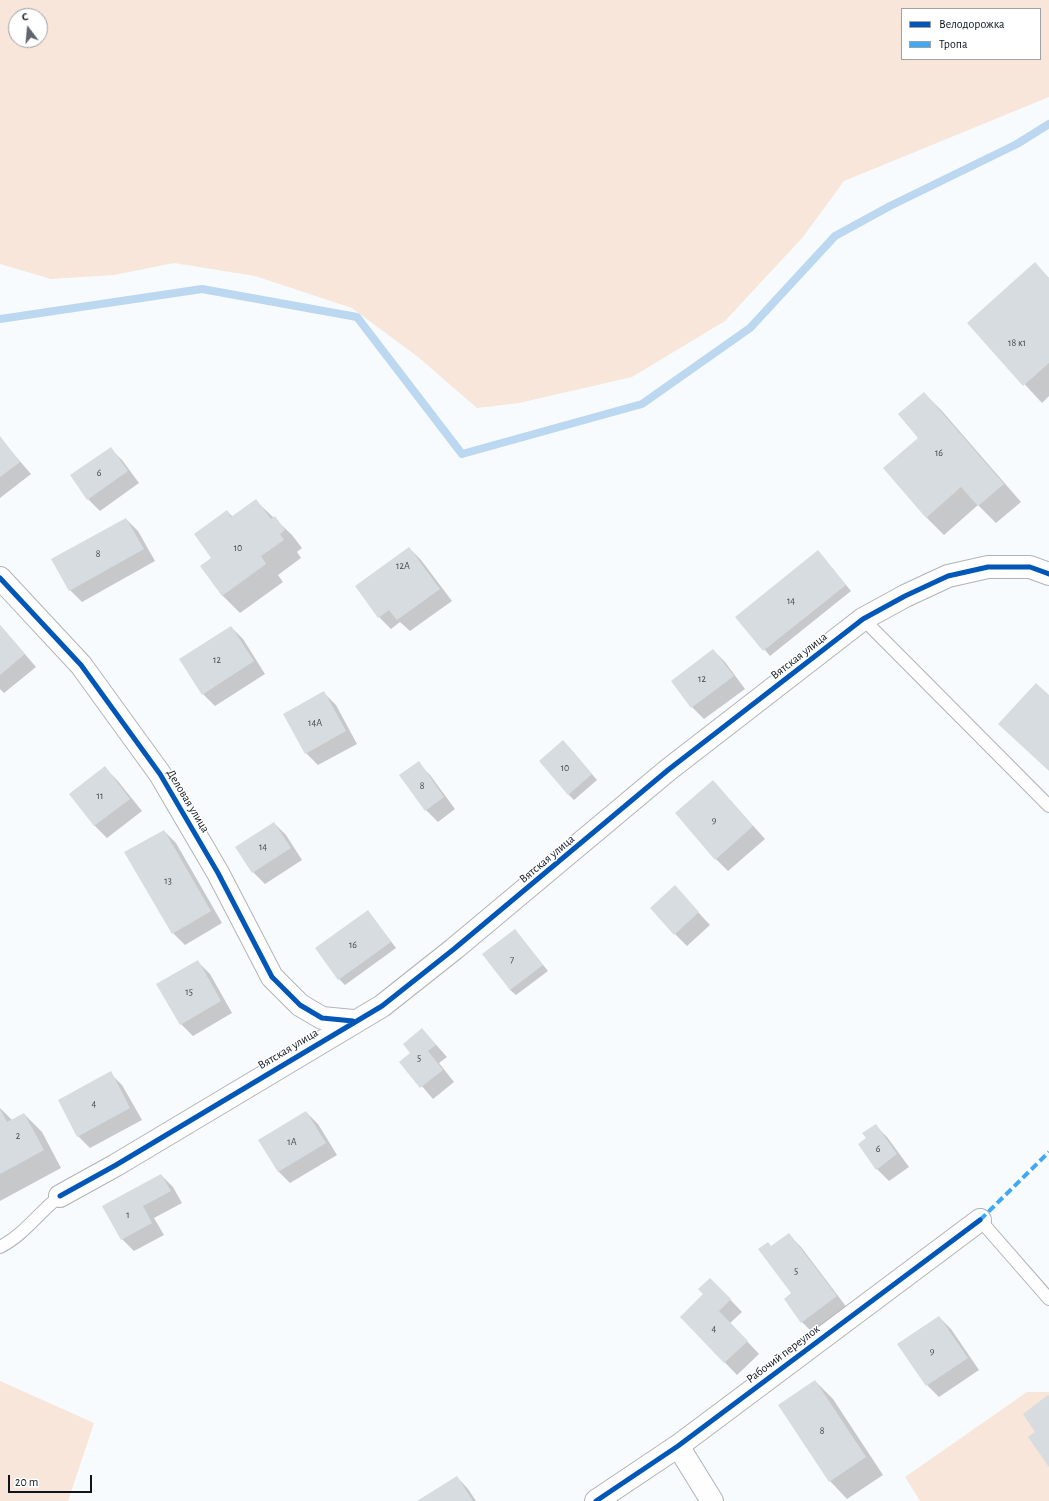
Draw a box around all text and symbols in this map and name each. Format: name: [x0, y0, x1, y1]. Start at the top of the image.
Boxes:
north arrow: [8, 8, 48, 48]
legend: [901, 8, 1041, 60]
text: С: [20, 11, 29, 23]
text: Велодорожка: [939, 18, 1005, 30]
text: Тропа: [939, 38, 967, 50]
house number: 18 к1: [1008, 337, 1026, 349]
house number: 16: [935, 447, 943, 459]
house number: 6: [97, 467, 101, 479]
house number: 10: [234, 542, 242, 554]
house number: 8: [96, 548, 100, 560]
house number: 12А: [396, 560, 410, 572]
house number: 14: [787, 595, 795, 607]
street label: Вятская улица: [768, 629, 830, 683]
house number: 12: [213, 654, 221, 666]
house number: 12: [698, 673, 706, 685]
house number: 14А: [308, 717, 322, 729]
house number: 10: [561, 762, 569, 774]
street label: Деловая улица: [163, 767, 213, 835]
house number: 8: [420, 780, 424, 792]
house number: 11: [97, 790, 103, 802]
house number: 9: [712, 814, 716, 826]
street label: Вятская улица: [516, 832, 578, 886]
house number: 14: [259, 841, 267, 853]
house number: 13: [164, 875, 172, 887]
house number: 16: [349, 939, 357, 951]
house number: 7: [510, 954, 514, 966]
house number: 15: [185, 986, 193, 998]
street label: Вятская улица: [255, 1025, 321, 1073]
house number: 5: [417, 1052, 421, 1064]
house number: 4: [92, 1098, 96, 1110]
house number: 2: [16, 1130, 20, 1142]
house number: 1А: [287, 1136, 297, 1148]
house number: 6: [876, 1143, 880, 1155]
house number: 1: [126, 1209, 130, 1221]
house number: 5: [794, 1265, 798, 1277]
street label: Рабочий переулок: [743, 1322, 823, 1386]
house number: 4: [712, 1323, 716, 1335]
house number: 9: [930, 1345, 934, 1357]
house number: 8: [820, 1425, 824, 1437]
scale bar: [10, 1467, 94, 1493]
text: 20 m: [15, 1476, 38, 1488]

